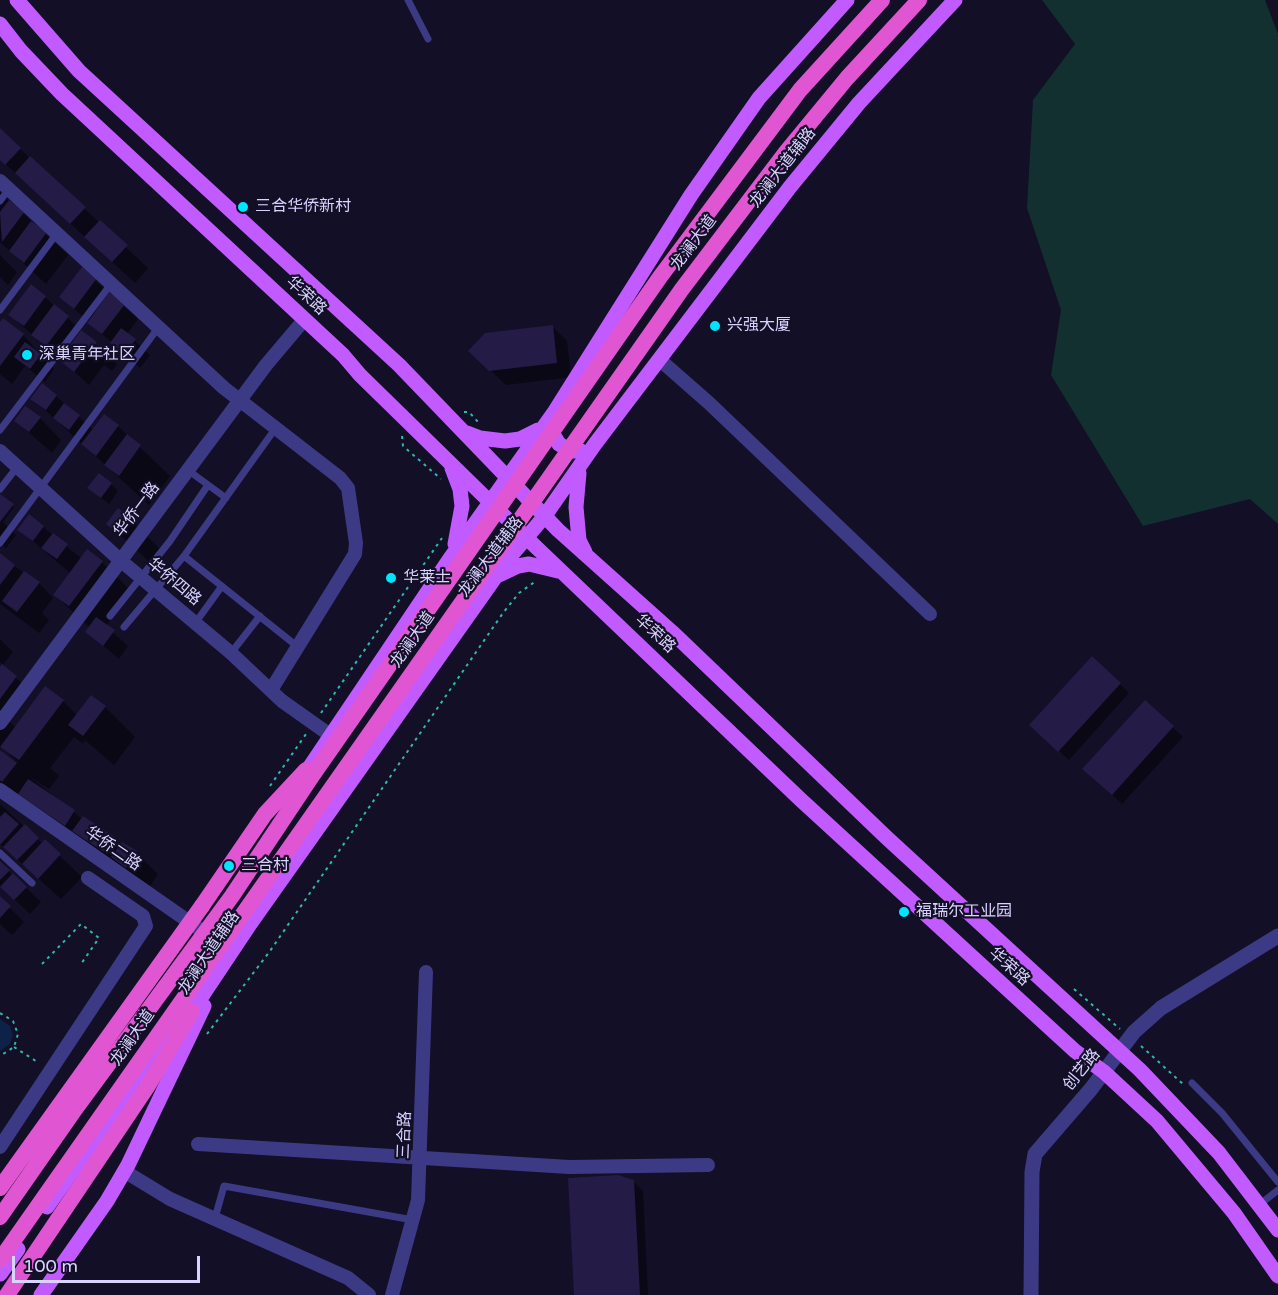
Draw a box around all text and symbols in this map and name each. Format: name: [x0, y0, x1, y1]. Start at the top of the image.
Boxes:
street label: 龙澜大道辅路: [746, 124, 820, 212]
place label: 三合华侨新村: [255, 197, 351, 217]
marker: 三合华侨新村: [236, 200, 250, 214]
street label: 龙澜大道: [667, 212, 721, 274]
street label: 华荣路: [282, 273, 330, 319]
place label: 兴强大厦: [727, 316, 791, 336]
marker: 兴强大厦: [708, 319, 722, 333]
place label: 深巢青年社区: [39, 345, 135, 365]
marker: 深巢青年社区: [20, 348, 34, 362]
street label: 华侨一路: [110, 479, 164, 541]
street label: 龙澜大道辅路: [454, 513, 528, 601]
street label: 华侨四路: [143, 554, 205, 610]
place label: 华莱士: [403, 568, 451, 588]
marker: 华莱士: [384, 571, 398, 585]
street label: 龙澜大道: [387, 608, 439, 672]
street label: 华荣路: [631, 611, 679, 657]
street label: 华侨二路: [81, 823, 145, 875]
place label: 三合村: [241, 856, 289, 876]
marker: 三合村: [222, 859, 236, 873]
place label: 福瑞尔工业园: [916, 902, 1012, 922]
marker: 福瑞尔工业园: [897, 905, 911, 919]
street label: 龙澜大道辅路: [174, 908, 244, 998]
street label: 华荣路: [985, 944, 1033, 990]
street label: 龙澜大道: [107, 1006, 159, 1070]
street label: 创艺路: [1059, 1045, 1105, 1095]
street label: 三合路: [395, 1111, 415, 1159]
scale bar: [15, 1244, 202, 1282]
text: 100 m: [23, 1255, 78, 1277]

